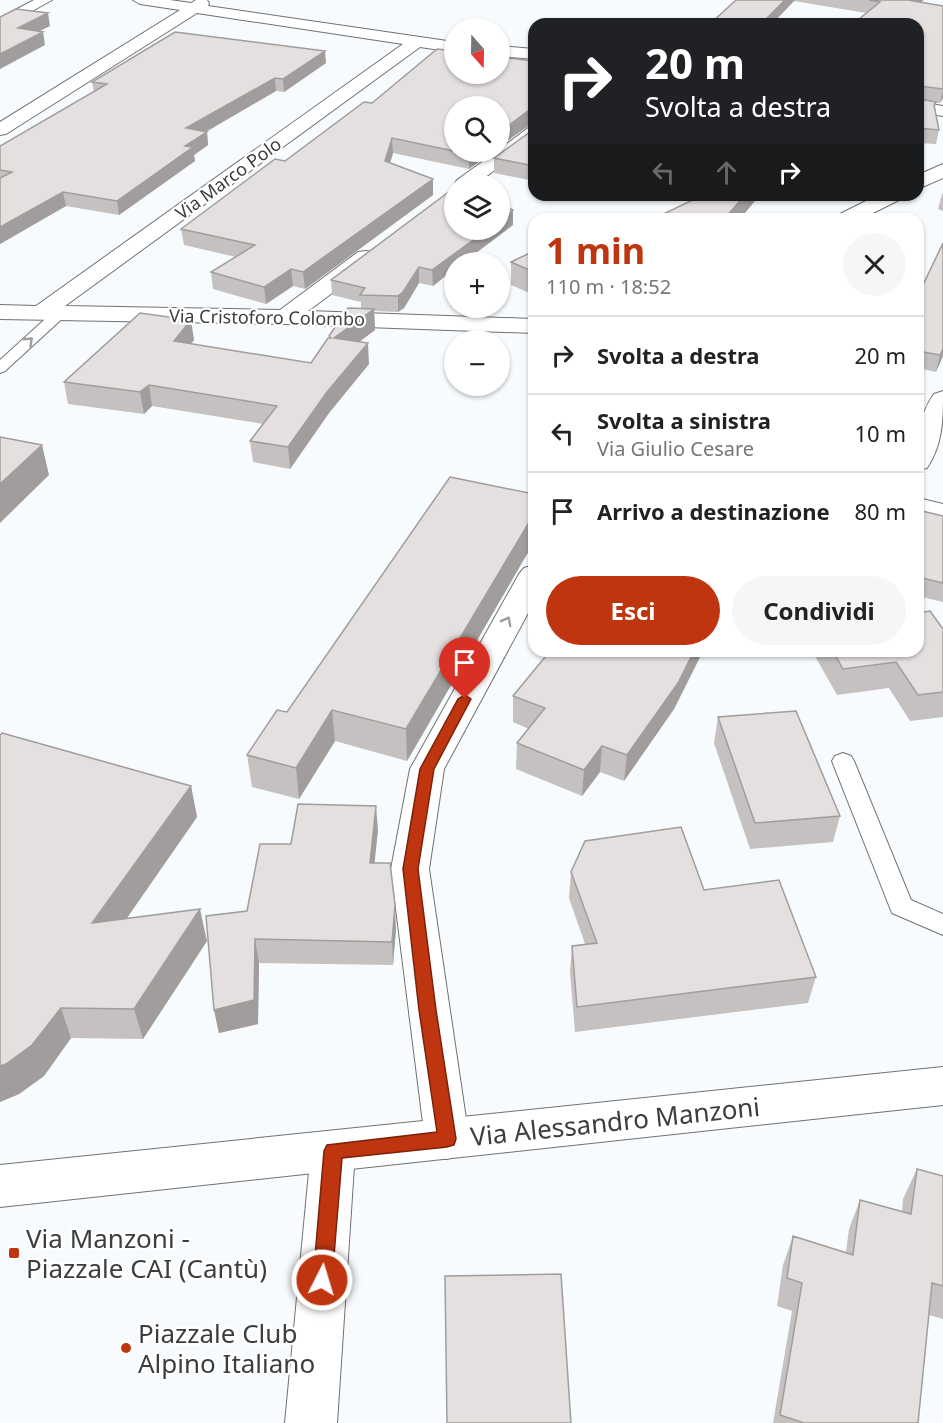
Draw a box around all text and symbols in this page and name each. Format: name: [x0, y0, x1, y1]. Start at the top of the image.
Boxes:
north arrow: [444, 18, 510, 84]
map controls: [444, 18, 510, 396]
text: 20 m: [645, 34, 745, 91]
icon: right: [546, 42, 624, 120]
text: Svolta a destra: [645, 88, 831, 125]
button: search: [444, 96, 510, 162]
street label: Via Marco Polo: [170, 131, 286, 225]
icon: left: [647, 156, 680, 189]
icon: ahead: [710, 156, 743, 189]
icon: right: [773, 156, 806, 189]
button: layers: [444, 174, 510, 240]
text: 1 min: [546, 226, 645, 275]
button: close: [843, 233, 906, 296]
button: +: [444, 252, 510, 318]
text: 110 m · 18:52: [546, 273, 671, 300]
street label: Via Cristoforo Colombo: [169, 303, 365, 331]
button: −: [444, 330, 510, 396]
one-way arrow: [23, 337, 33, 348]
icon: right: [546, 339, 579, 372]
text: Svolta a destra: [597, 340, 760, 370]
text: 20 m: [855, 340, 906, 370]
text: Svolta a sinistra: [597, 405, 771, 435]
icon: left: [546, 417, 579, 450]
text: 10 m: [855, 418, 906, 448]
text: Via Giulio Cesare: [597, 435, 754, 462]
icon: arrive: [546, 495, 579, 528]
text: Arrivo a destinazione: [597, 496, 830, 526]
text: 80 m: [855, 496, 906, 526]
button: Esci: [546, 576, 720, 645]
button: Condividi: [732, 576, 906, 645]
one-way arrow: [500, 617, 511, 628]
pin: [439, 637, 490, 699]
icon: arrive: [448, 646, 481, 679]
street label: Via Alessandro Manzoni: [468, 1088, 762, 1154]
place label: Via Manzoni - Piazzale CAI (Cantù): [26, 1220, 267, 1286]
marker: Via Manzoni - Piazzale CAI (Cantù): [7, 1246, 21, 1260]
position arrow: [290, 1248, 354, 1312]
place label: Piazzale Club Alpino Italiano: [138, 1315, 315, 1381]
marker: Piazzale Club Alpino Italiano: [119, 1341, 133, 1355]

